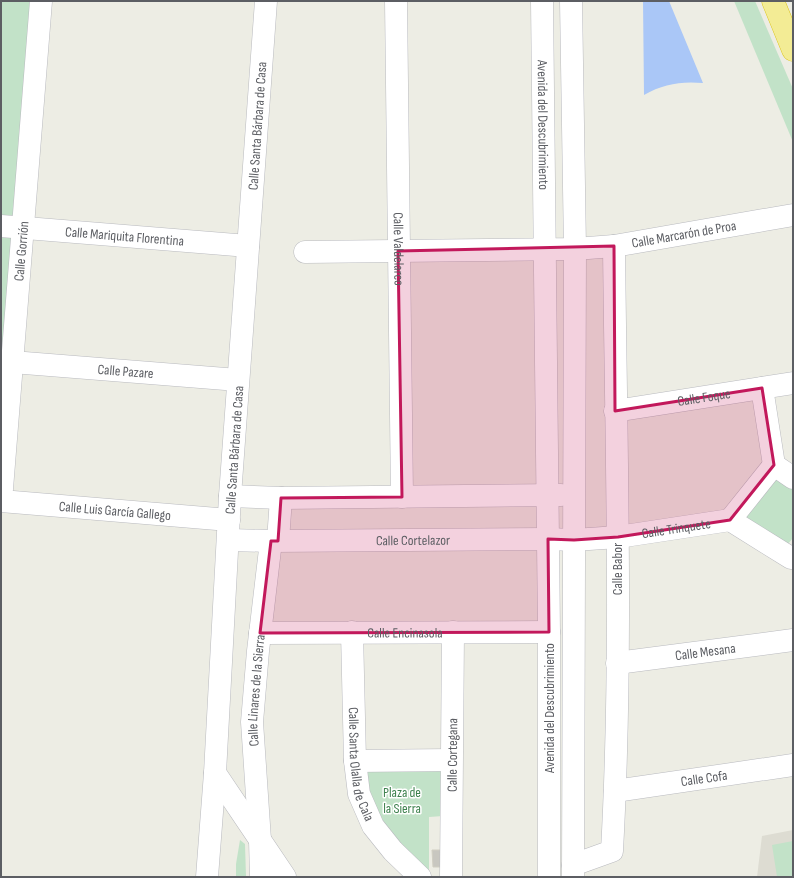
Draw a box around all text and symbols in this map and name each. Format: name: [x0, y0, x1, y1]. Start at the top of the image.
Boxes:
street label: Avenida del Descubrimiento: [534, 59, 552, 190]
street label: Calle Santa Bárbara de Casa: [245, 61, 270, 191]
street label: Calle Valdelarco: [390, 212, 407, 286]
street label: Calle Marcarón de Proa: [630, 217, 738, 252]
street label: Calle Gorrión: [10, 220, 33, 282]
street label: Calle Mariquita Florentina: [65, 223, 185, 250]
street label: Calle Pazare: [97, 361, 154, 382]
street label: Calle Santa Bárbara de Casa: [222, 385, 247, 515]
street label: Calle Foque: [676, 385, 732, 410]
street label: Calle Luis García Gallego: [58, 498, 172, 524]
street label: Calle Trinquete: [641, 515, 712, 542]
street label: Calle Cortelazor: [376, 532, 450, 549]
street label: Calle Babor: [609, 543, 626, 595]
street label: Calle Encinasola: [367, 624, 443, 642]
street label: Calle Linares de la Sierra: [244, 634, 269, 747]
street label: Calle Mesana: [674, 640, 737, 664]
street label: Avenida del Descubrimiento: [541, 643, 558, 774]
street label: Calle Santa Olalla de Cala: [345, 707, 378, 824]
street label: Calle Cortegana: [444, 718, 461, 792]
street label: Calle Cofa: [680, 767, 729, 790]
park label: Plaza de la Sierra: [383, 784, 421, 817]

